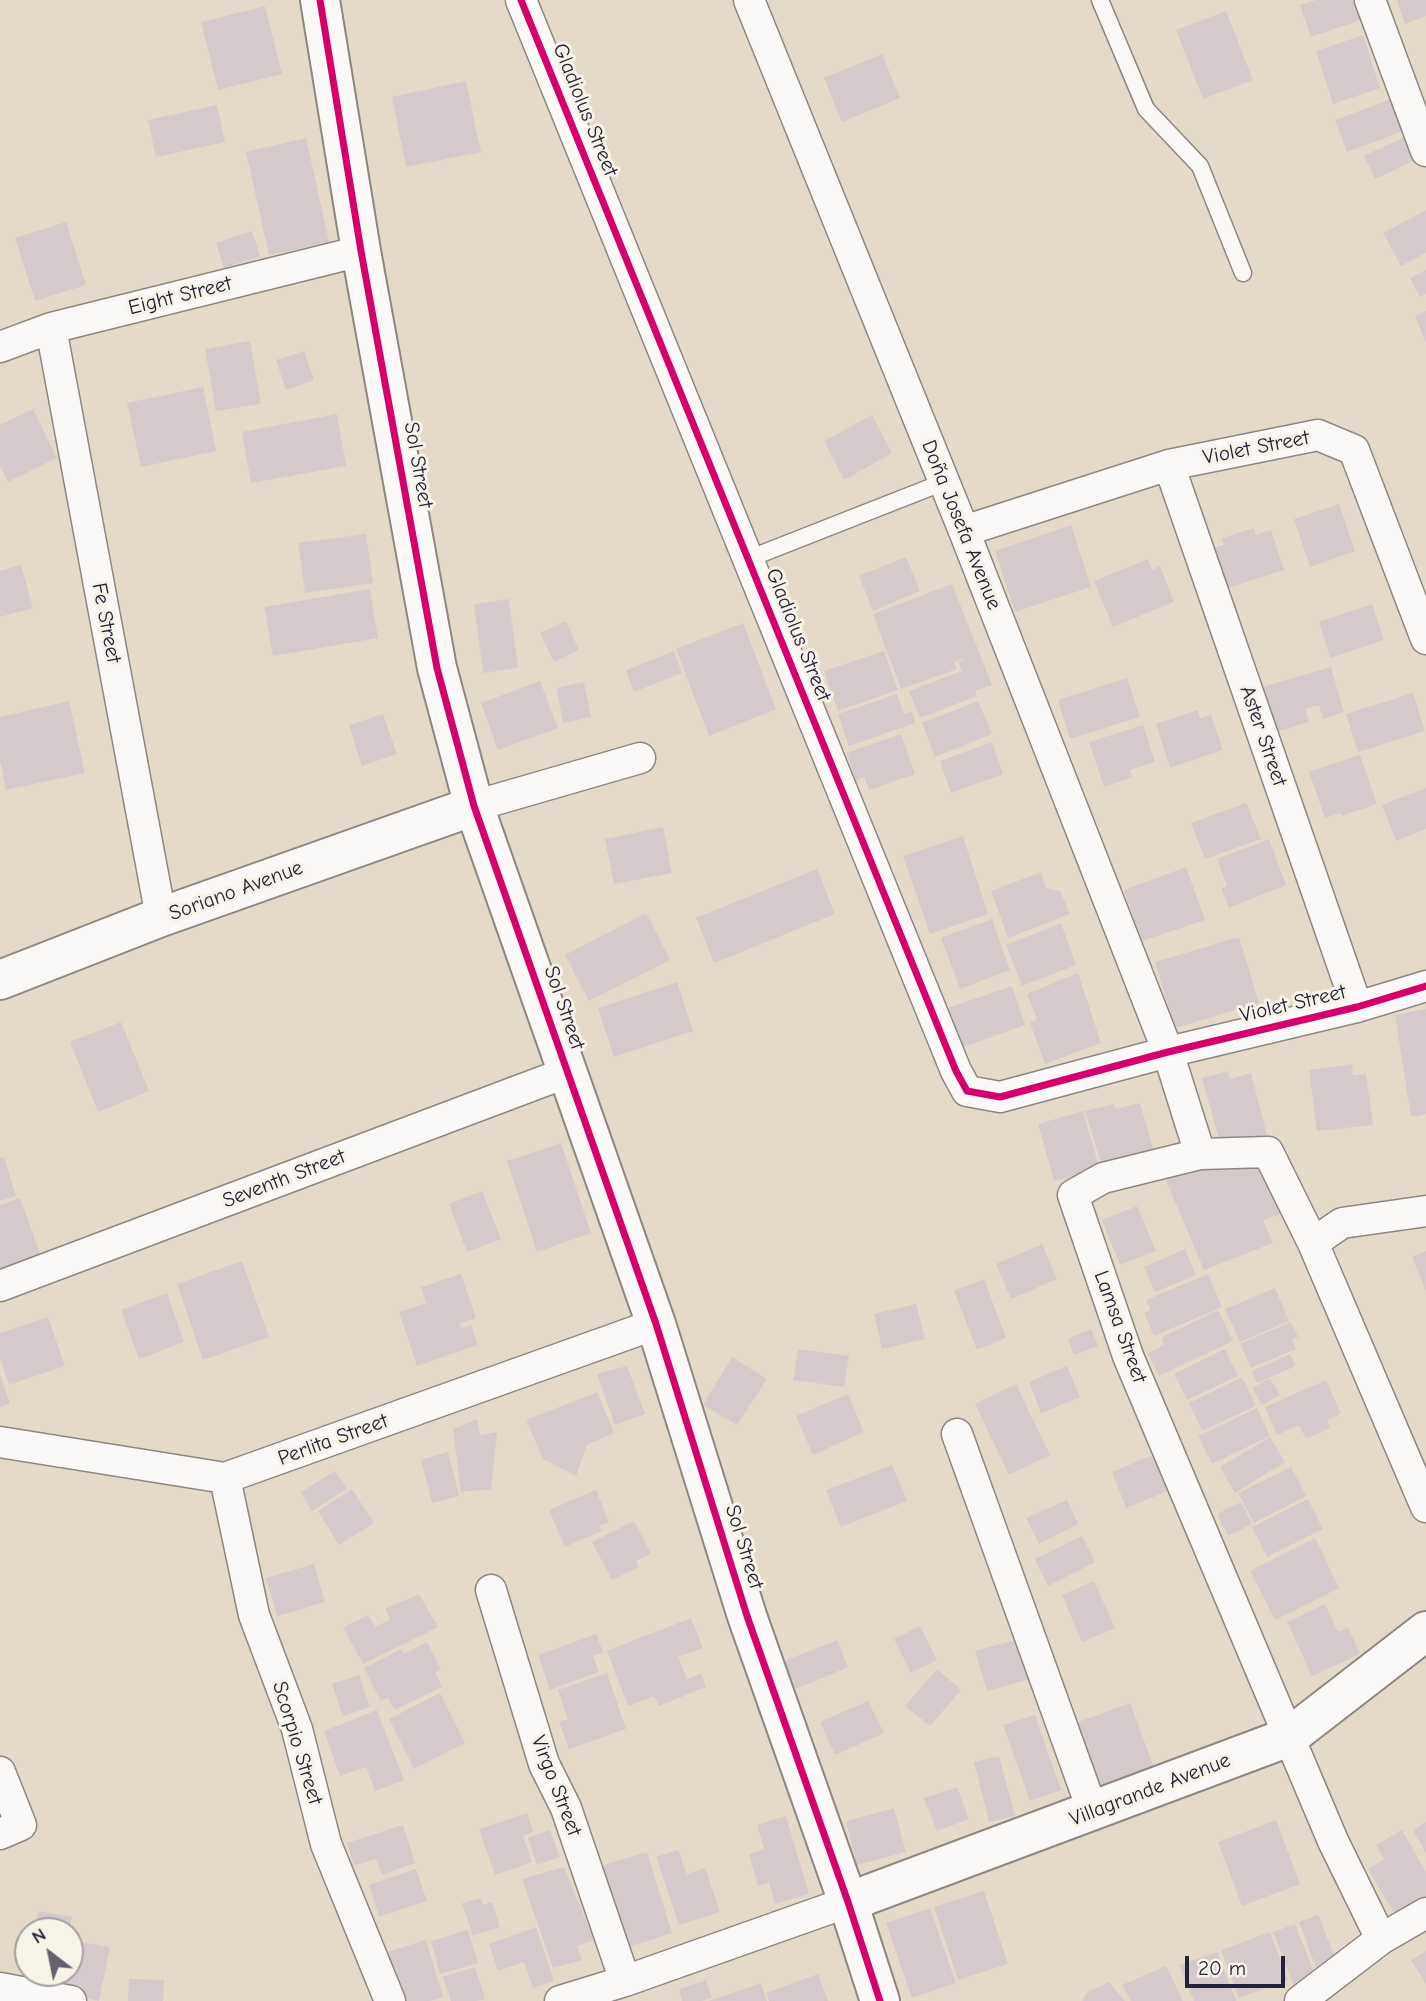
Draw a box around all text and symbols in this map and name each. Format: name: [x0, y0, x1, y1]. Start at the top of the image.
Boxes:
street label: Gladiolus Street: [547, 40, 623, 180]
street label: Eight Street: [126, 271, 234, 321]
street label: Sol Street: [398, 420, 438, 510]
street label: Violet Street: [1201, 425, 1311, 471]
street label: Doña Josefa Avenue: [915, 436, 1007, 614]
street label: Gladiolus Street: [760, 565, 836, 705]
street label: Fe Street: [86, 581, 126, 665]
street label: Aster Street: [1234, 682, 1292, 790]
street label: Soriano Avenue: [166, 855, 306, 927]
street label: Sol Street: [538, 963, 590, 1053]
street label: Violet Street: [1238, 980, 1348, 1028]
street label: Seventh Street: [219, 1144, 349, 1214]
street label: Lamsa Street: [1088, 1268, 1152, 1386]
street label: Perlita Street: [275, 1409, 391, 1471]
street label: Sol Street: [719, 1502, 769, 1592]
street label: Scorpio Street: [266, 1678, 328, 1808]
street label: Virgo Street: [525, 1732, 587, 1840]
street label: Villagrande Avenue: [1066, 1748, 1234, 1832]
north arrow: [14, 1917, 84, 1987]
text: N: [28, 1923, 50, 1949]
scale bar: [1188, 1941, 1288, 1985]
text: 20 m: [1198, 1956, 1246, 1980]

